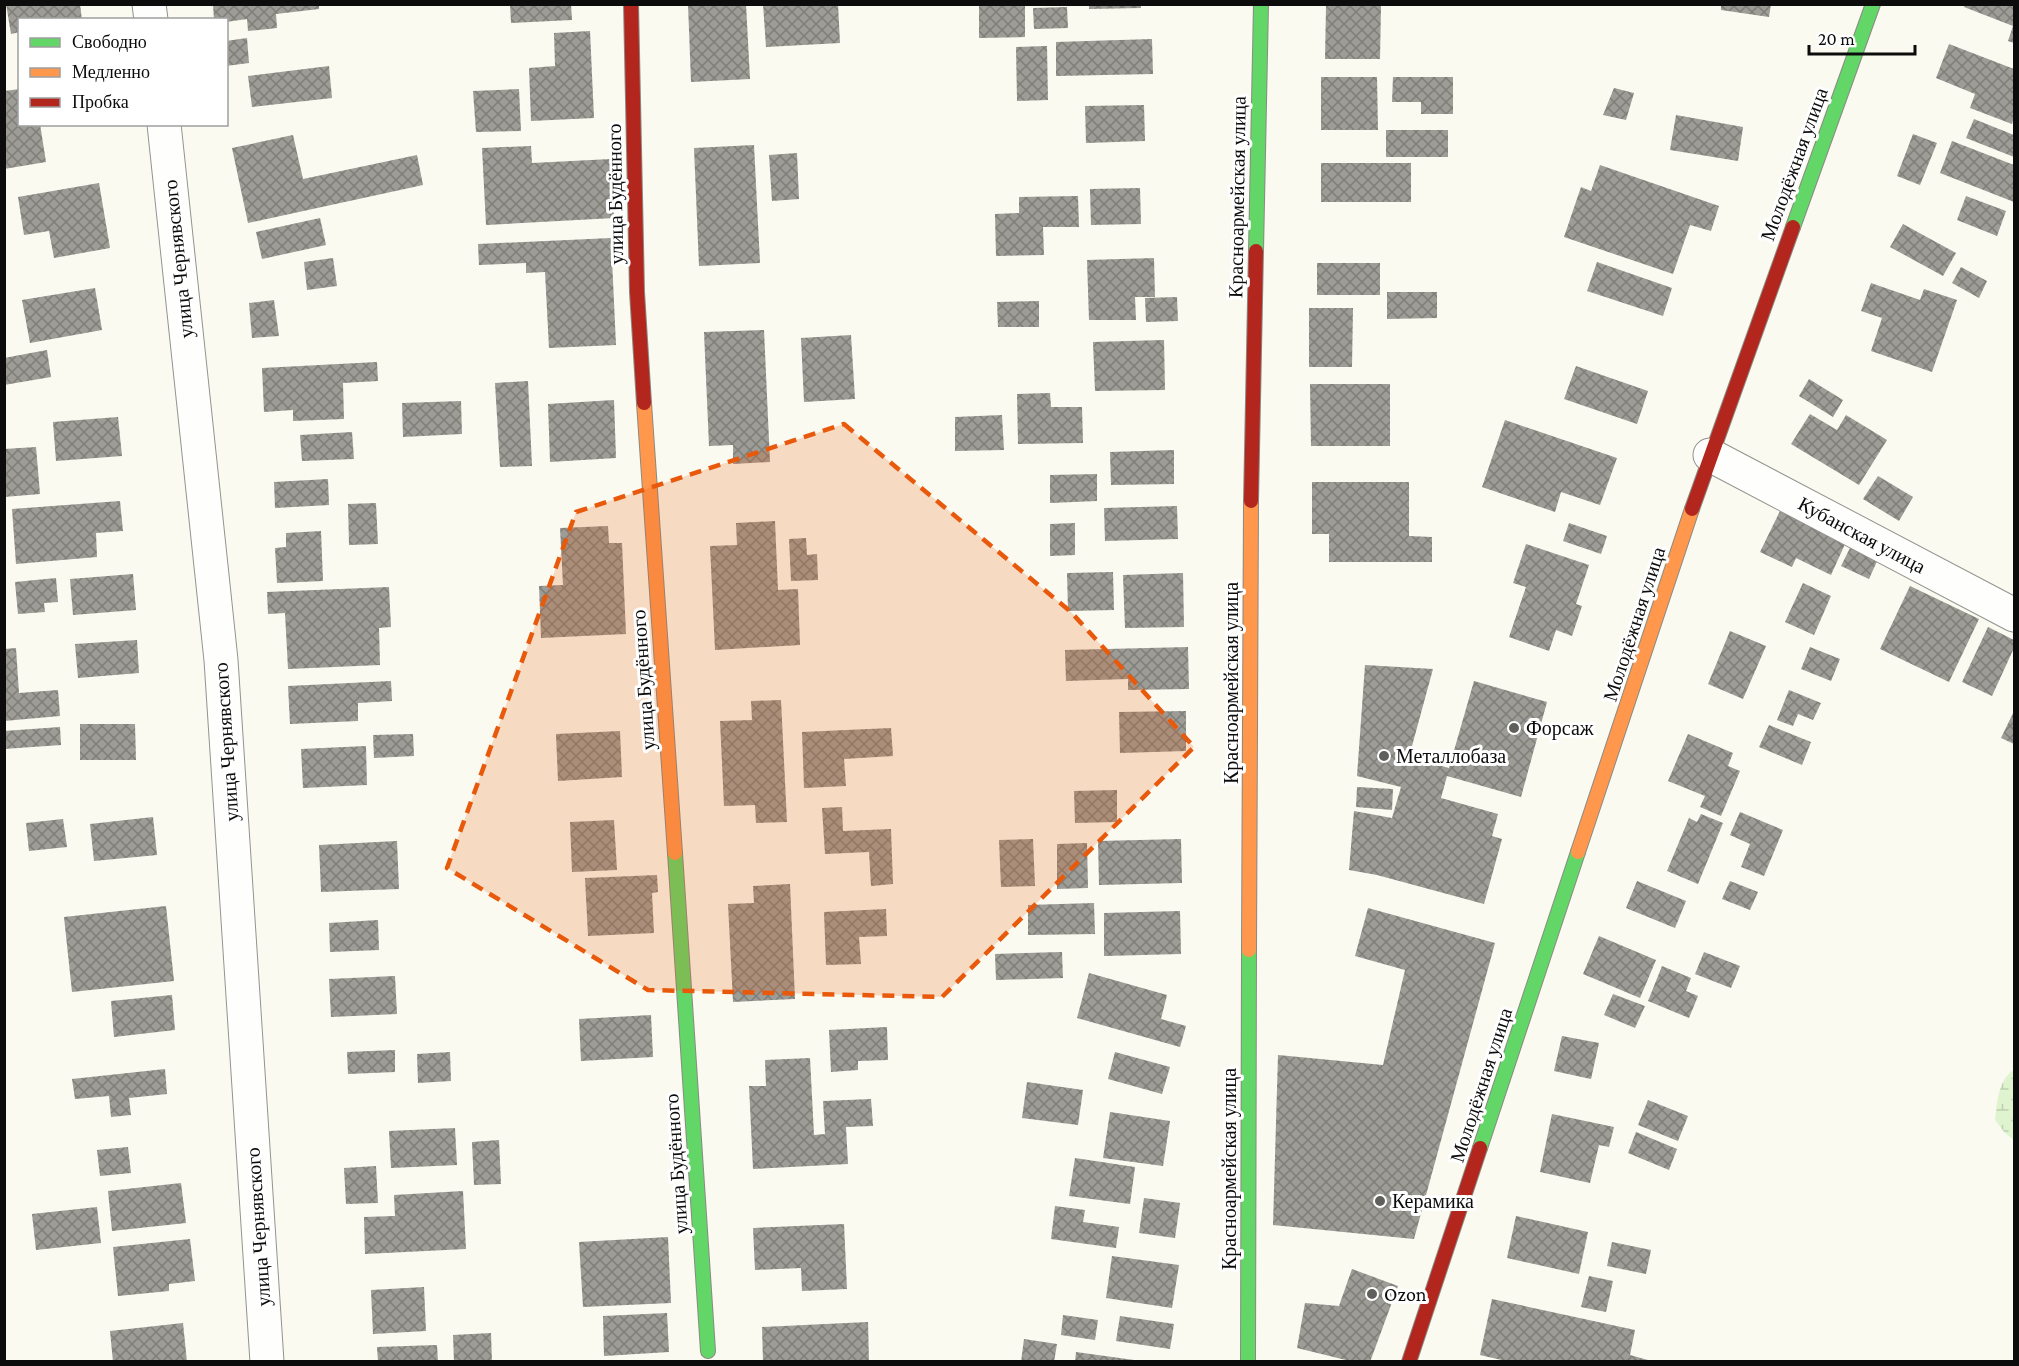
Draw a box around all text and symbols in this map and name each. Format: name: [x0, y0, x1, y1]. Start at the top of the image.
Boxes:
legend: [18, 18, 228, 126]
scale bar: [1809, 18, 1916, 56]
text: 20 m: [1818, 29, 1855, 49]
text: Свободно: [72, 32, 147, 52]
text: Медленно: [72, 62, 150, 82]
street label: Молодёжная улица: [1756, 84, 1833, 244]
text: Пробка: [72, 92, 129, 112]
street label: Красноармейская улица: [1224, 96, 1251, 298]
street label: улица Будённого: [603, 123, 628, 265]
street label: улица Чернявского: [159, 178, 198, 339]
street label: Кубанская улица: [1794, 492, 1929, 579]
street label: Молодёжная улица: [1599, 544, 1670, 704]
street label: Красноармейская улица: [1220, 582, 1243, 784]
street label: улица Будённого: [627, 609, 660, 751]
street label: улица Чернявского: [209, 662, 244, 822]
place label: Форсаж: [1526, 717, 1594, 740]
marker: Форсаж: [1507, 721, 1521, 735]
place label: Металлобаза: [1396, 745, 1506, 767]
marker: Металлобаза: [1377, 749, 1391, 763]
street label: Молодёжная улица: [1446, 1005, 1517, 1165]
street label: Красноармейская улица: [1218, 1068, 1241, 1270]
street label: улица Будённого: [660, 1093, 693, 1235]
street label: улица Чернявского: [241, 1147, 276, 1307]
place label: Керамика: [1392, 1190, 1474, 1213]
marker: Керамика: [1373, 1194, 1387, 1208]
place label: Ozon: [1384, 1283, 1427, 1305]
marker: Ozon: [1365, 1287, 1379, 1301]

